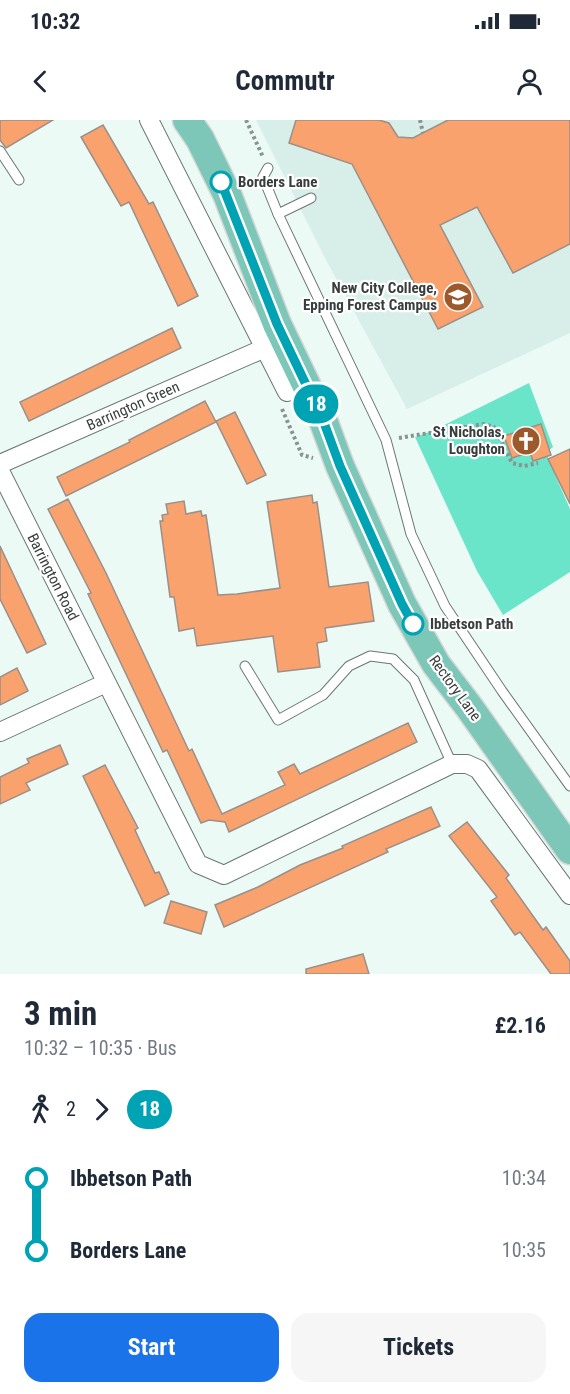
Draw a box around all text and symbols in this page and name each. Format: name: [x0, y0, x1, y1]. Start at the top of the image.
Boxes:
text: 10:32: [30, 9, 81, 34]
icon: back: [24, 65, 57, 98]
text: Commutr: [235, 65, 335, 97]
icon: person: [513, 65, 546, 98]
marker: Borders Lane: [210, 171, 232, 193]
place label: Borders Lane: [238, 173, 317, 191]
place label: New City College, Epping Forest Campus: [303, 279, 437, 314]
school or university icon: New City College, Epping Forest Campus: [442, 281, 474, 313]
street label: Barrington Green: [84, 377, 182, 435]
line badge: 18: [289, 384, 343, 424]
text: 18: [305, 392, 327, 416]
place label: St Nicholas, Loughton: [433, 423, 505, 458]
church icon: St Nicholas, Loughton: [510, 425, 542, 457]
street label: Barrington Road: [23, 530, 83, 624]
marker: Ibbetson Path: [402, 613, 424, 635]
place label: Ibbetson Path: [430, 615, 513, 633]
street label: Rectory Lane: [425, 652, 485, 724]
text: 3 min: [24, 994, 97, 1033]
text: £2.16: [495, 1013, 546, 1038]
text: 10:32 – 10:35 · Bus: [24, 1036, 177, 1060]
icon: walk: [24, 1093, 57, 1126]
icon: forward: [85, 1093, 118, 1126]
text: 2: [66, 1097, 76, 1121]
text: 18: [139, 1097, 160, 1121]
text: Ibbetson Path: [70, 1166, 192, 1191]
text: 10:34: [502, 1166, 546, 1190]
text: Borders Lane: [70, 1238, 186, 1263]
text: 10:35: [502, 1238, 546, 1262]
button: Start: [24, 1313, 279, 1382]
button: Tickets: [291, 1313, 546, 1382]

